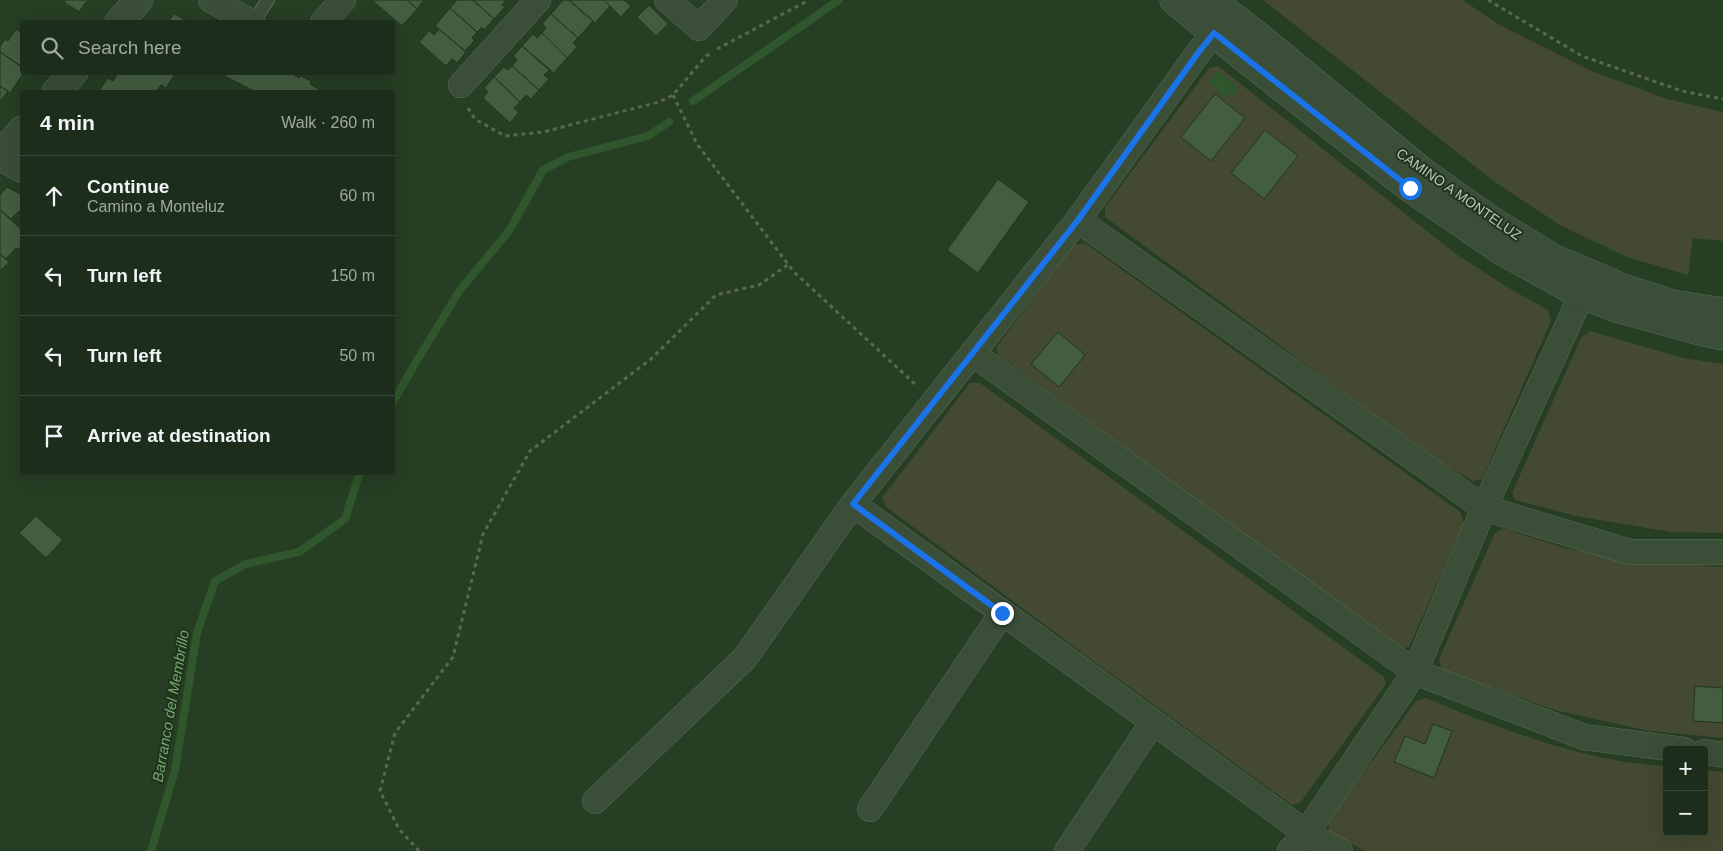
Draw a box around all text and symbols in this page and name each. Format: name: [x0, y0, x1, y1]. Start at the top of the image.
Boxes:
search box: [20, 20, 395, 75]
icon: search: [38, 34, 66, 62]
text: Search here: [78, 37, 182, 58]
text: 4 min: [40, 111, 95, 134]
text: Walk · 260 m: [281, 114, 375, 131]
street label: CAMINO A MONTELUZ: [1394, 145, 1525, 243]
text: Continue: [87, 176, 169, 197]
route start: [1399, 177, 1422, 200]
icon: ahead: [40, 182, 68, 210]
text: 60 m: [339, 187, 375, 204]
text: Camino a Monteluz: [87, 198, 225, 215]
icon: left: [40, 262, 68, 290]
text: Turn left: [87, 265, 162, 286]
text: 150 m: [331, 267, 375, 284]
icon: left: [40, 342, 68, 370]
text: Turn left: [87, 345, 162, 366]
text: 50 m: [339, 347, 375, 364]
icon: arrive: [40, 422, 68, 450]
text: Arrive at destination: [87, 425, 271, 446]
route end: [991, 602, 1014, 625]
water label: Barranco del Membrillo: [149, 628, 192, 783]
map controls: [1663, 746, 1708, 836]
button: +: [1663, 746, 1708, 791]
button: −: [1663, 791, 1708, 836]

